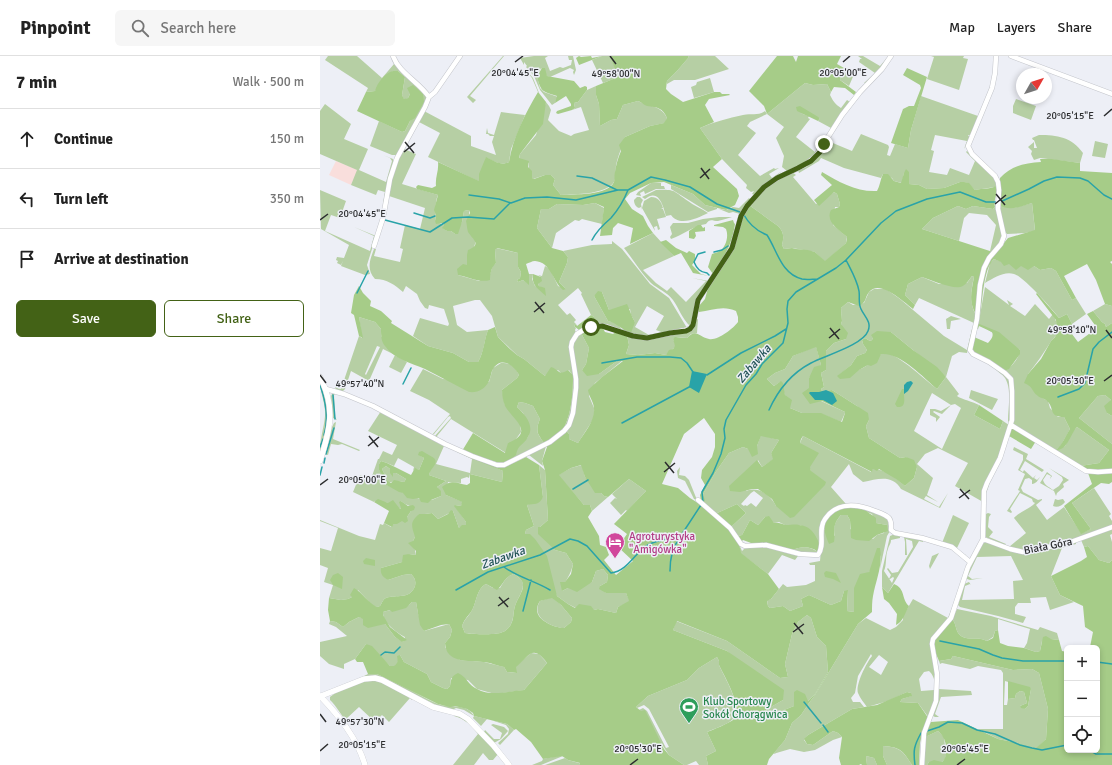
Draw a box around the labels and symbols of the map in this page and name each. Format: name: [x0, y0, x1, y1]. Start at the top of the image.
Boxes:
text: 20°04'45"E: [491, 67, 539, 79]
text: 20°05'00"E: [819, 67, 867, 79]
text: 49°58'00"N: [592, 68, 640, 80]
north arrow: [1016, 68, 1052, 104]
text: 20°05'15"E: [1046, 110, 1094, 122]
route end: [815, 135, 833, 153]
text: 20°04'45"E: [338, 208, 386, 220]
route start: [582, 318, 600, 336]
text: 49°58'10"N: [1048, 324, 1096, 336]
water label: Zabawka: [734, 341, 775, 386]
text: 20°05'30"E: [1046, 375, 1094, 387]
text: 49°57'40"N: [336, 378, 384, 390]
text: 20°05'00"E: [338, 474, 386, 486]
place label: Agroturystyka "Amigówka": [629, 530, 696, 556]
hotel icon: Agroturystyka "Amigówka": [604, 531, 626, 559]
street label: Biała Góra: [1023, 535, 1074, 557]
water label: Zabawka: [479, 543, 528, 573]
place label: Klub Sportowy Sokół Chorągwica: [703, 695, 788, 721]
sports icon: Klub Sportowy Sokół Chorągwica: [678, 696, 700, 724]
text: 49°57'30"N: [336, 716, 384, 728]
text: 20°05'15"E: [338, 739, 386, 751]
text: 20°05'30"E: [614, 743, 662, 755]
text: 20°05'45"E: [941, 743, 989, 755]

